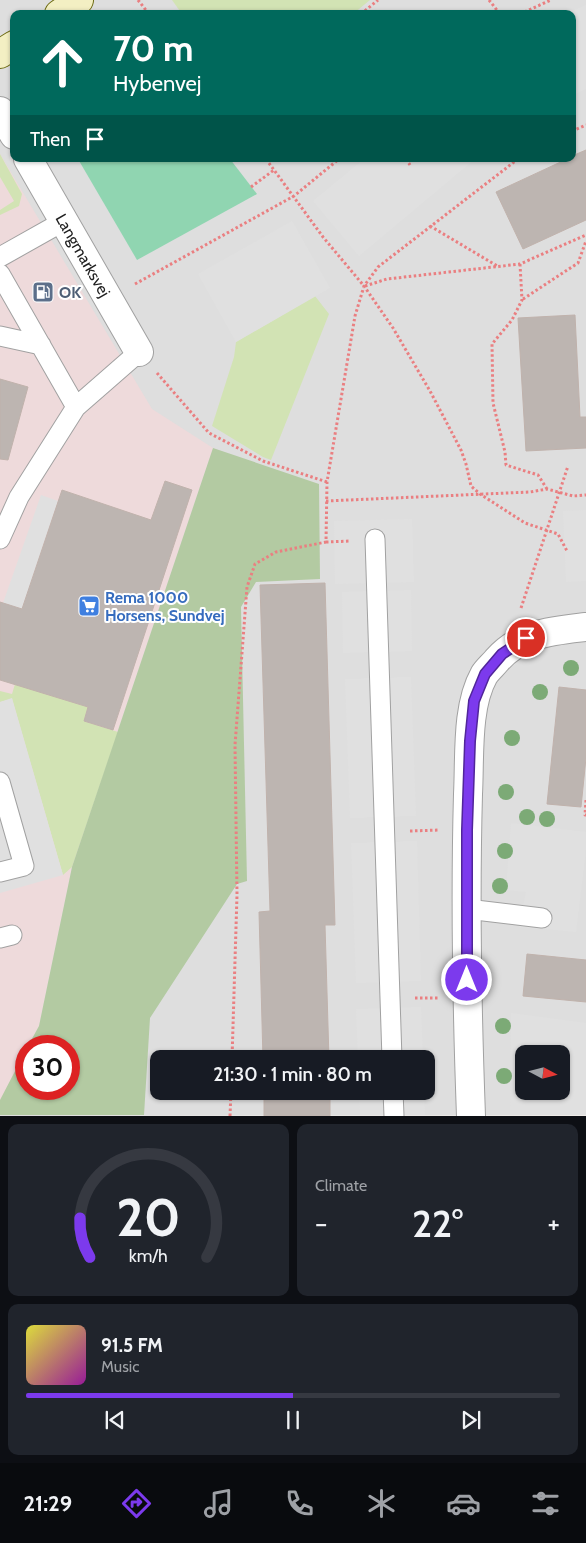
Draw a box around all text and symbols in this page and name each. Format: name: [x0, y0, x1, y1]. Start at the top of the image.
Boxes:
text: 70 m: [113, 27, 194, 70]
icon: ahead: [30, 30, 95, 95]
text: Hybenvej: [113, 70, 201, 97]
icon: arrive: [81, 125, 109, 153]
text: Then: [30, 128, 71, 151]
street label: Langmarksvej: [52, 210, 115, 300]
fuel station icon: OK: [31, 280, 55, 304]
place label: OK: [59, 283, 81, 302]
place label: Rema 1000 Horsens, Sundvej: [105, 588, 225, 625]
supermarket icon: Rema 1000 Horsens, Sundvej: [77, 594, 101, 618]
pin: [505, 617, 547, 659]
icon: arrive: [512, 624, 540, 652]
position arrow: [440, 953, 492, 1005]
speed limit sign: 30: [15, 1035, 80, 1100]
north arrow: [515, 1045, 570, 1100]
map controls: [515, 1045, 570, 1100]
text: 21:30 · 1 min · 80 m: [213, 1063, 372, 1086]
text: Climate: [315, 1176, 367, 1195]
text: 20: [116, 1186, 181, 1249]
text: 22°: [412, 1200, 463, 1247]
text: −: [315, 1206, 327, 1240]
text: +: [548, 1206, 560, 1240]
text: km/h: [129, 1245, 168, 1266]
text: 91.5 FM: [101, 1334, 163, 1357]
text: Music: [101, 1357, 139, 1376]
icon: previous: [101, 1406, 129, 1434]
icon: pause: [279, 1406, 307, 1434]
icon: next: [457, 1406, 485, 1434]
icon: directions: [119, 1486, 154, 1521]
icon: music: [201, 1486, 236, 1521]
icon: phone: [282, 1486, 317, 1521]
icon: climate: [364, 1486, 399, 1521]
icon: car: [446, 1486, 481, 1521]
icon: filters: [528, 1486, 563, 1521]
text: 21:29: [23, 1490, 72, 1517]

